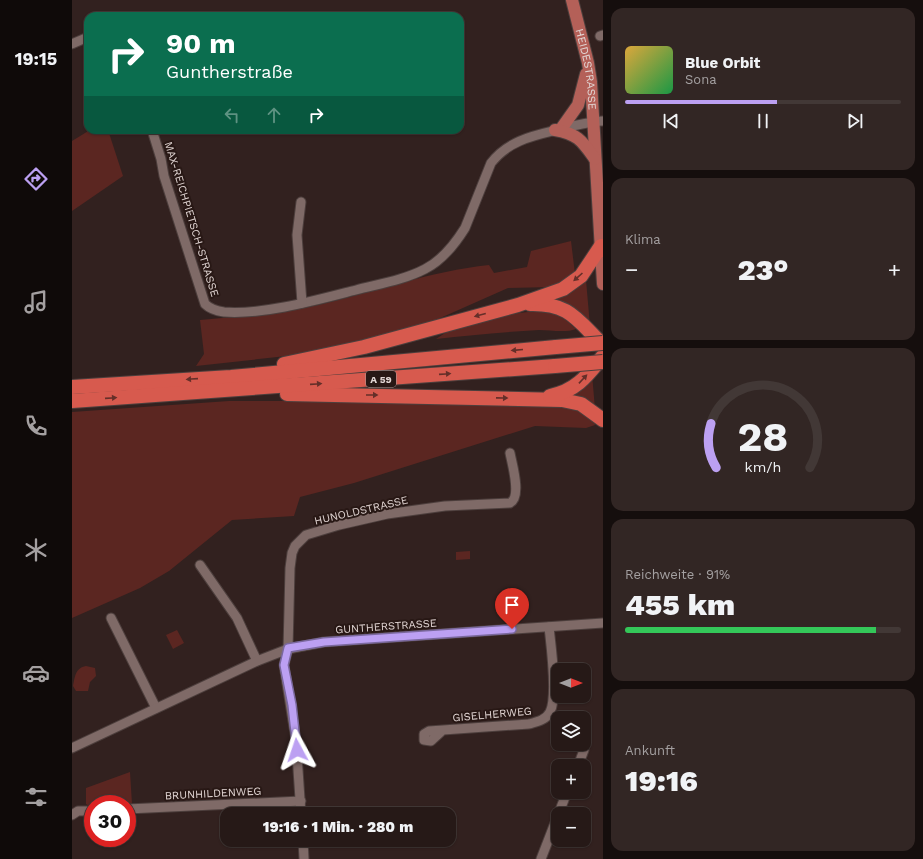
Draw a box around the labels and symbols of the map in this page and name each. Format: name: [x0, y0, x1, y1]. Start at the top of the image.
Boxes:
street label: HEIDESTRASSE: [573, 27, 599, 110]
street label: MAX-REICHPIETSCH-STRASSE: [162, 140, 221, 298]
one-way arrow: [573, 272, 583, 282]
one-way arrow: [474, 312, 486, 318]
one-way arrow: [511, 347, 523, 353]
road number: A 59: [366, 371, 396, 387]
one-way arrow: [439, 371, 451, 378]
one-way arrow: [579, 374, 588, 384]
one-way arrow: [186, 376, 198, 383]
one-way arrow: [309, 381, 322, 388]
one-way arrow: [366, 392, 379, 398]
one-way arrow: [105, 395, 117, 402]
one-way arrow: [496, 395, 509, 401]
street label: HUNOLDSTRASSE: [313, 493, 409, 528]
pin: [495, 588, 529, 629]
street label: GUNTHERSTRASSE: [335, 616, 437, 637]
north arrow: [551, 663, 591, 703]
street label: GISELHERWEG: [452, 705, 532, 724]
position arrow: [276, 729, 318, 771]
street label: BRUNHILDENWEG: [164, 784, 262, 803]
speed limit sign: 30: [84, 795, 136, 847]

